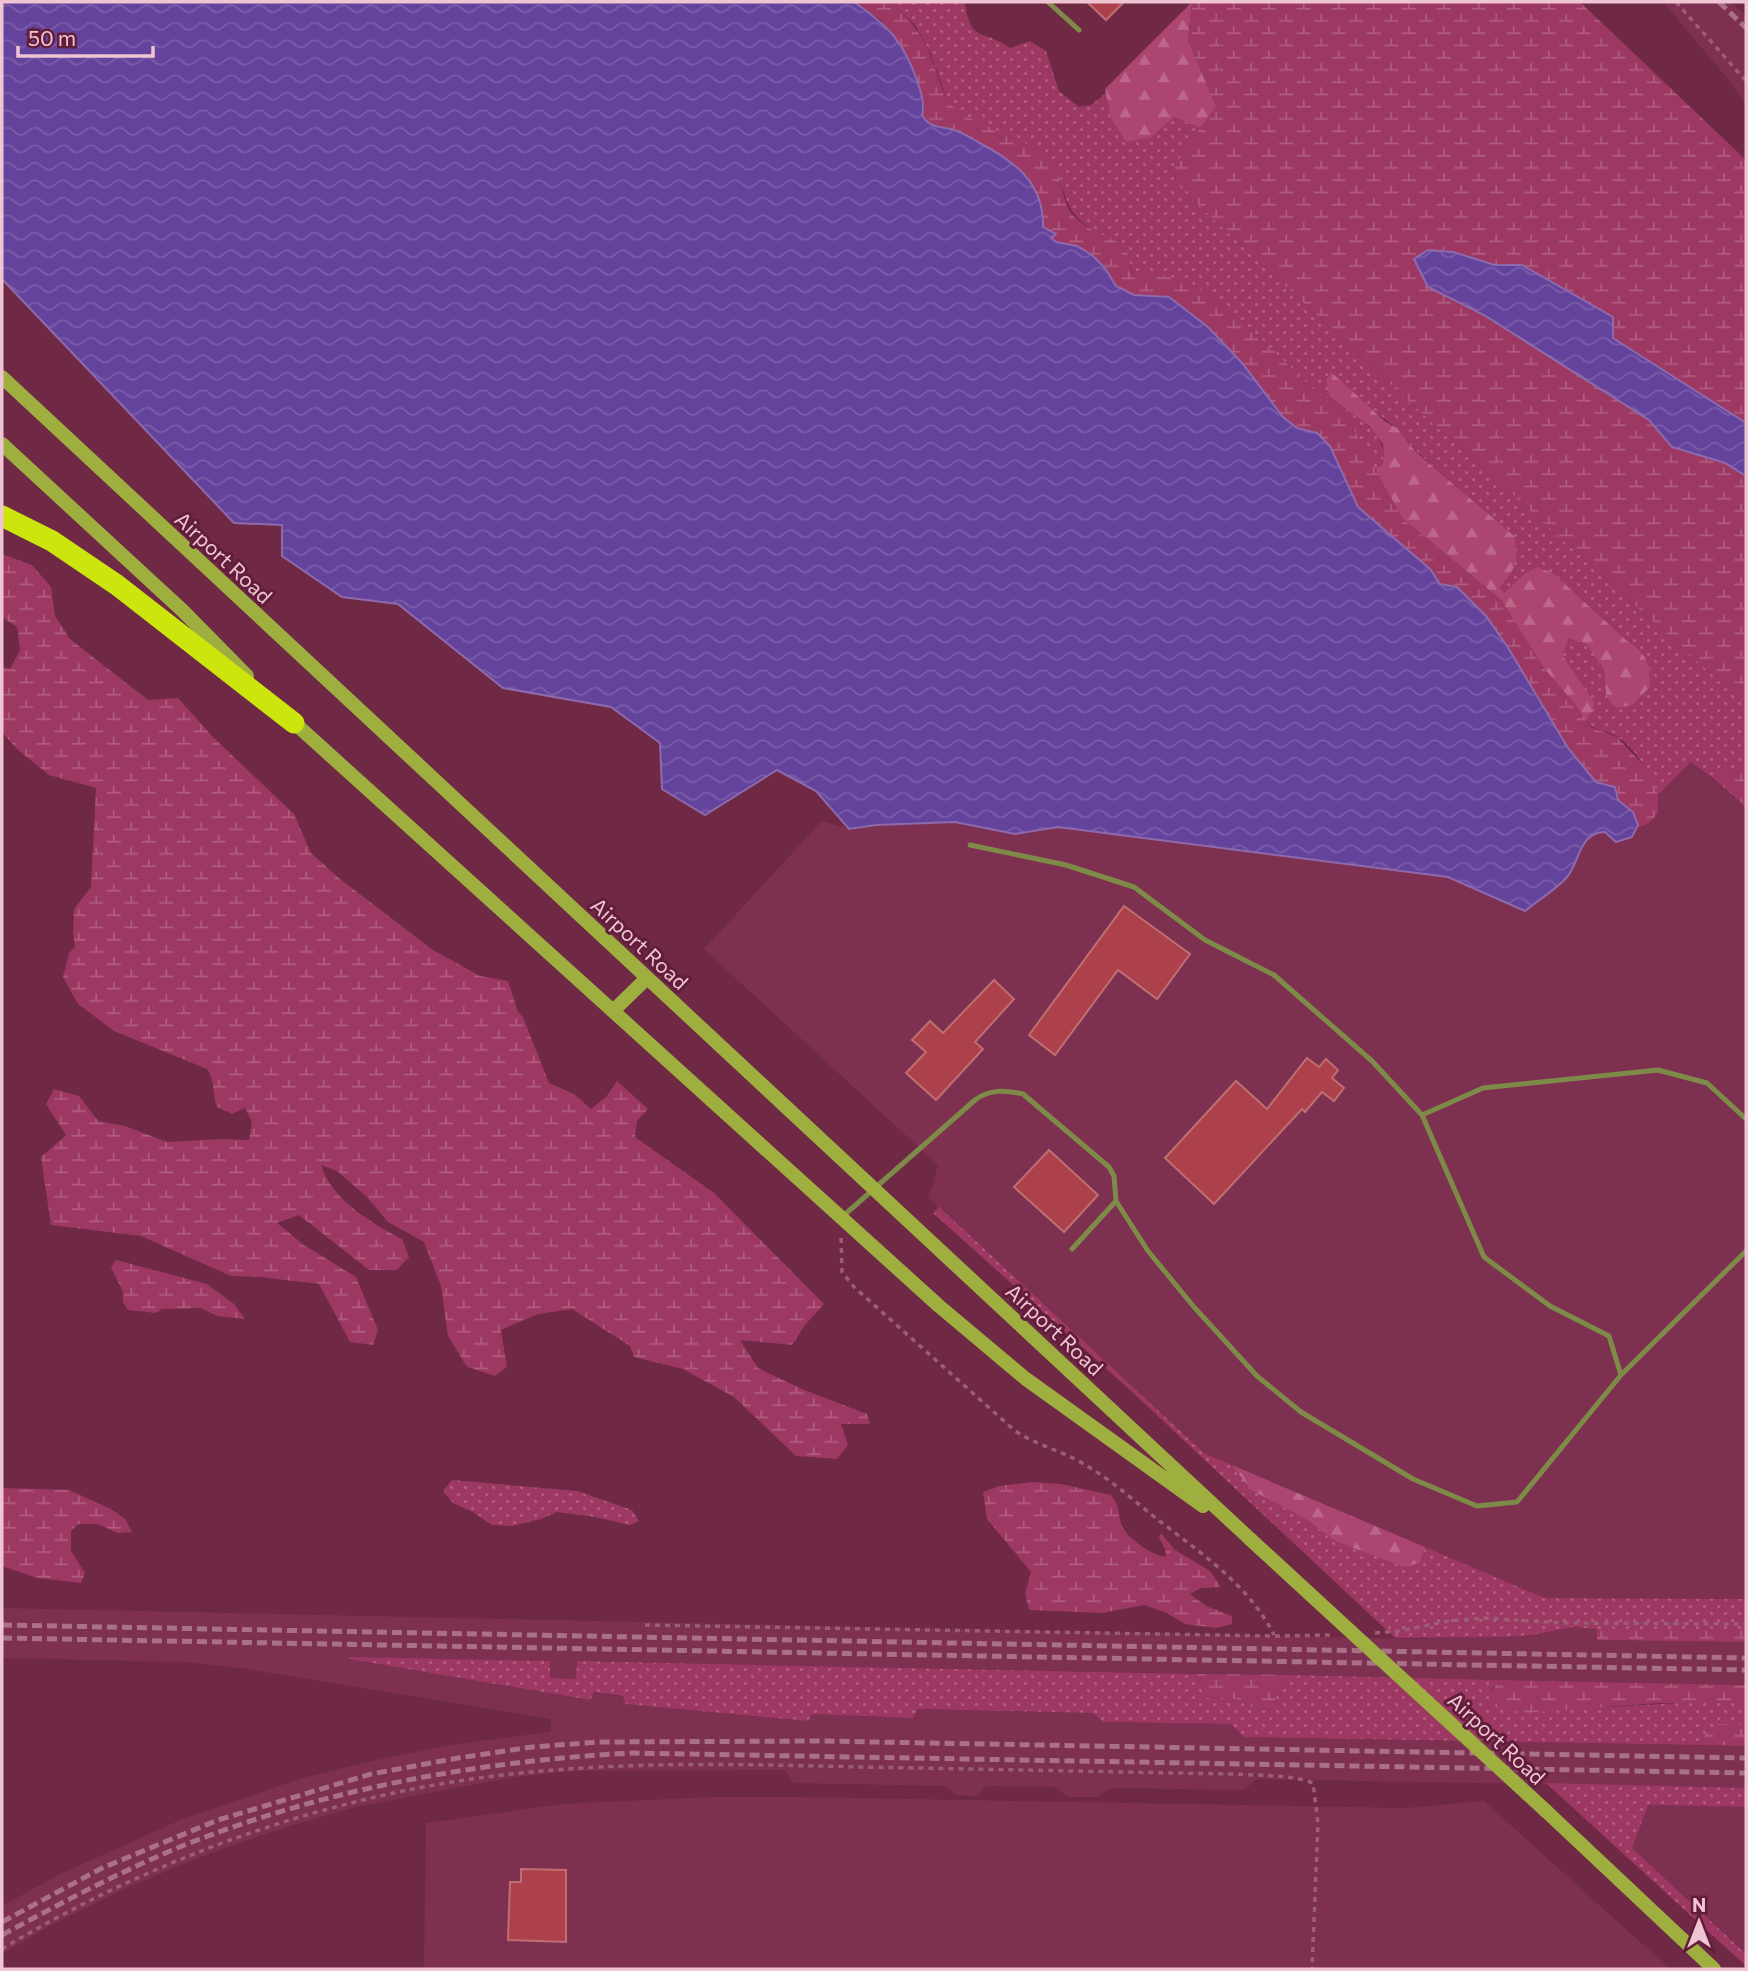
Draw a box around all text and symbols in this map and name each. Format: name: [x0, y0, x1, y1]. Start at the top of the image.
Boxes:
scale bar: [18, 14, 152, 58]
text: 50 m: [28, 25, 76, 50]
street label: Airport Road: [170, 506, 278, 608]
street label: Airport Road: [586, 892, 694, 994]
street label: Airport Road: [1001, 1278, 1109, 1380]
street label: Airport Road: [1443, 1687, 1551, 1789]
north arrow: [1664, 1887, 1734, 1957]
text: N: [1692, 1893, 1706, 1916]

